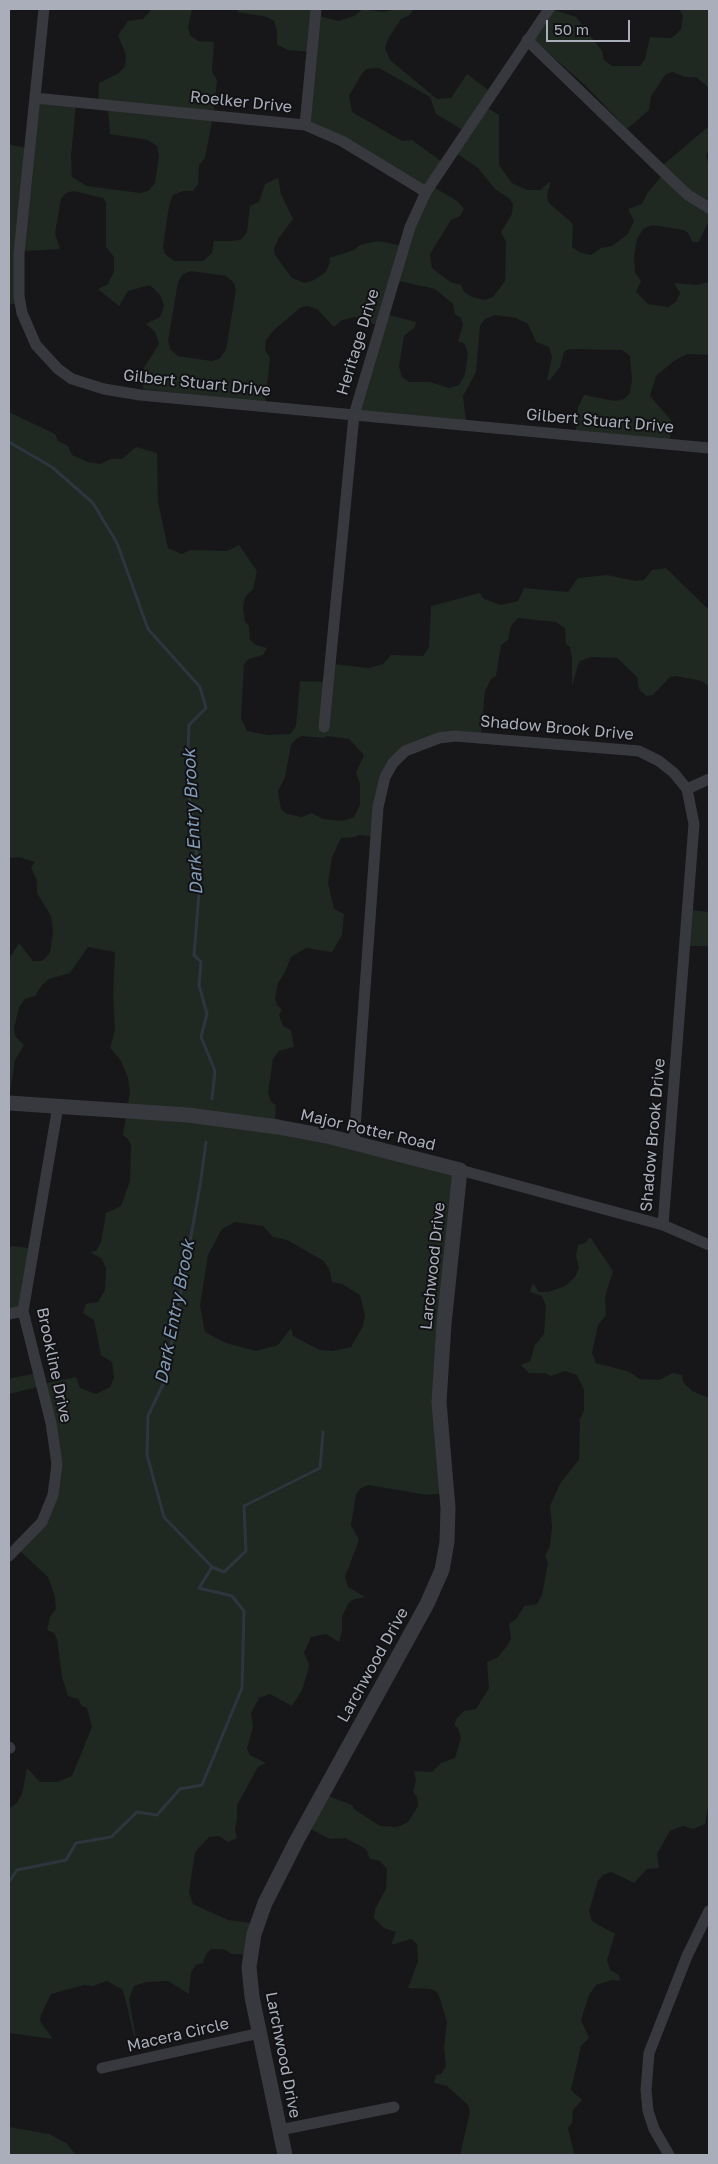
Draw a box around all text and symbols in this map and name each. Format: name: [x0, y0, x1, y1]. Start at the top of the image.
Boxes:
scale bar: [548, 10, 632, 42]
text: 50 m: [554, 20, 589, 38]
street label: Roelker Drive: [189, 87, 293, 117]
street label: Heritage Drive: [333, 287, 383, 397]
street label: Gilbert Stuart Drive: [122, 366, 272, 400]
street label: Gilbert Stuart Drive: [525, 405, 675, 437]
street label: Shadow Brook Drive: [479, 712, 635, 744]
water label: Dark Entry Brook: [178, 748, 208, 896]
street label: Shadow Brook Drive: [637, 1057, 669, 1213]
street label: Major Potter Road: [299, 1105, 437, 1155]
street label: Larchwood Drive: [417, 1201, 449, 1331]
water label: Dark Entry Brook: [150, 1238, 200, 1386]
street label: Brookline Drive: [32, 1306, 76, 1424]
street label: Larchwood Drive: [334, 1604, 412, 1726]
street label: Larchwood Drive: [261, 1990, 305, 2120]
street label: Macera Circle: [125, 2014, 231, 2056]

